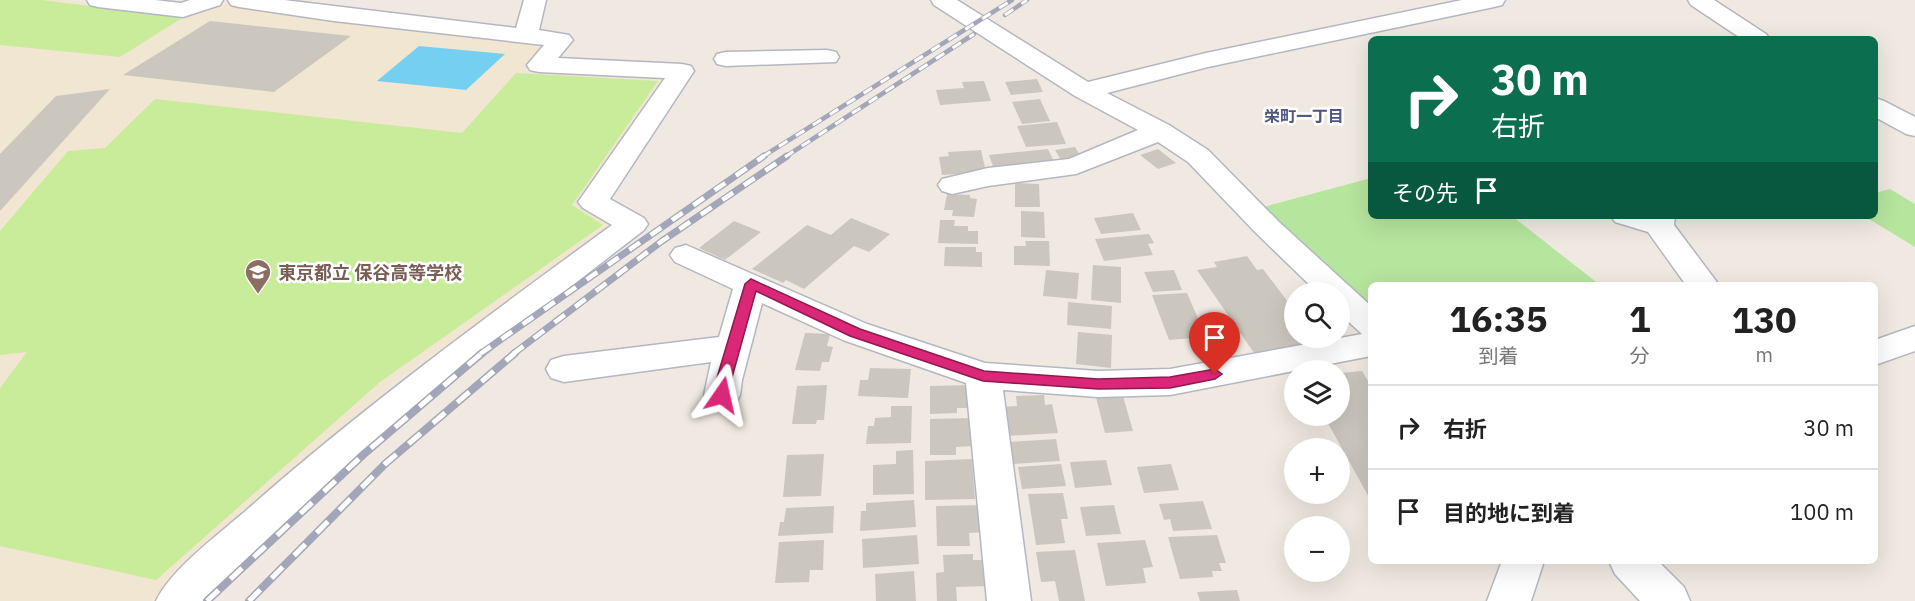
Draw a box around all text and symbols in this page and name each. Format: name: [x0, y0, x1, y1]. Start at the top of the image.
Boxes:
text: 30 m: [1491, 52, 1589, 107]
icon: right: [1392, 60, 1470, 138]
district label: 栄町一丁目: [1264, 106, 1344, 126]
text: 右折: [1491, 108, 1545, 143]
icon: arrive: [1470, 174, 1503, 207]
text: その先: [1392, 178, 1458, 207]
school or university icon: 東京都立 保谷高等学校: [243, 257, 273, 295]
place label: 東京都立 保谷高等学校: [278, 261, 462, 284]
map controls: [1284, 282, 1350, 582]
button: search: [1284, 282, 1350, 348]
text: 16:35: [1449, 295, 1548, 342]
text: 1: [1629, 295, 1651, 342]
text: 130: [1732, 296, 1797, 343]
pin: [1189, 312, 1240, 374]
icon: arrive: [1198, 321, 1231, 354]
text: m: [1756, 341, 1773, 368]
text: 到着: [1478, 342, 1518, 369]
text: 分: [1630, 342, 1650, 369]
button: layers: [1284, 360, 1350, 426]
position arrow: [690, 363, 754, 427]
icon: right: [1392, 411, 1425, 444]
text: 30 m: [1803, 413, 1854, 442]
text: 右折: [1443, 414, 1487, 443]
button: +: [1284, 438, 1350, 504]
icon: arrive: [1392, 495, 1425, 528]
text: 100 m: [1790, 497, 1854, 526]
text: 目的地に到着: [1443, 498, 1575, 527]
button: −: [1284, 516, 1350, 582]

